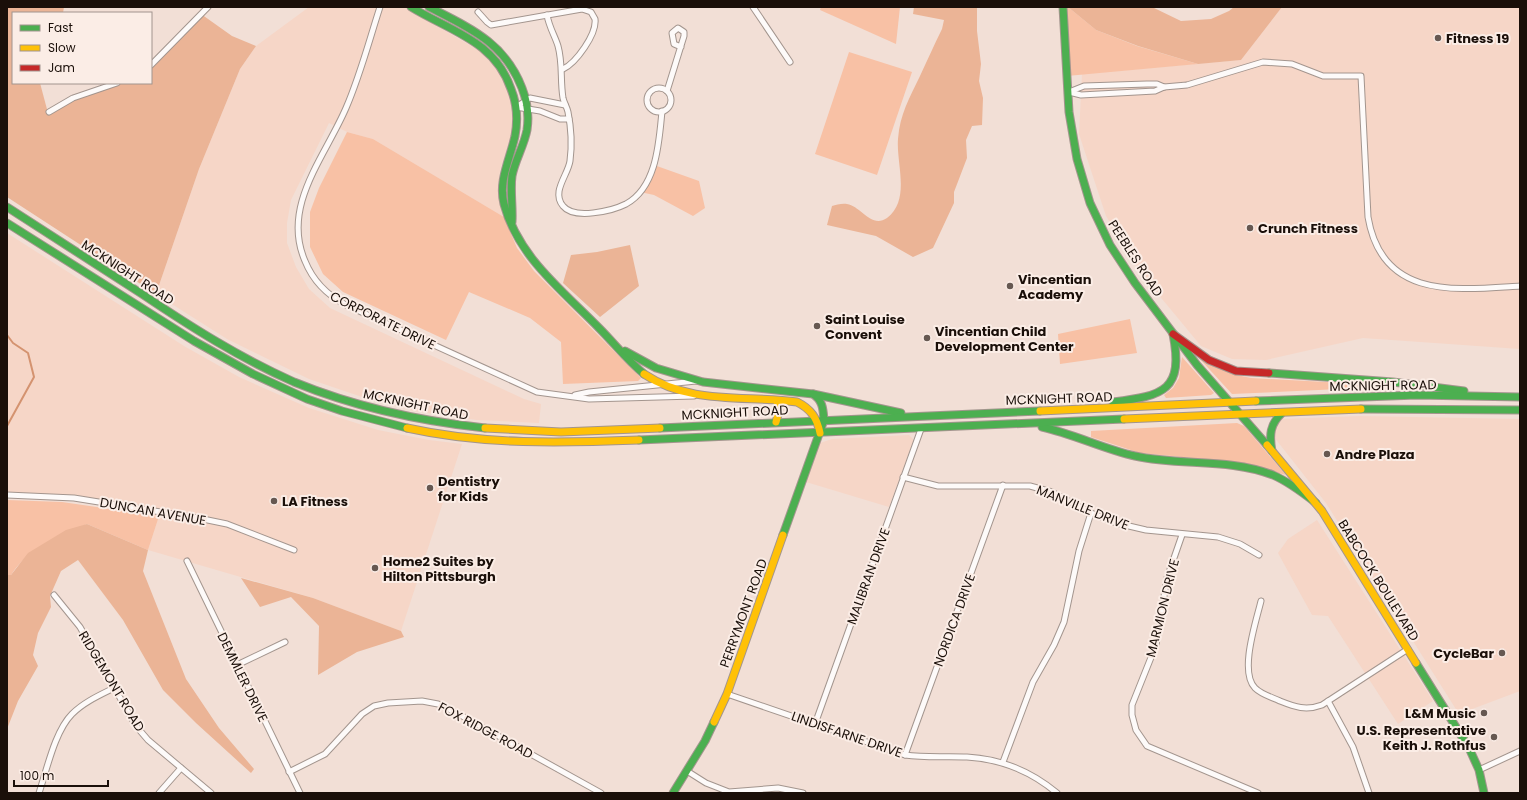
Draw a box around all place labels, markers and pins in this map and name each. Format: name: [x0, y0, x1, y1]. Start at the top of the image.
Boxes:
place label: Fitness 19: [1446, 29, 1509, 48]
marker: Fitness 19: [1433, 33, 1443, 43]
place label: Crunch Fitness: [1258, 219, 1358, 238]
marker: Crunch Fitness: [1245, 223, 1255, 233]
place label: Vincentian Academy: [1018, 270, 1092, 304]
marker: Vincentian Academy: [1005, 281, 1015, 291]
place label: Saint Louise Convent: [825, 310, 905, 344]
marker: Saint Louise Convent: [812, 321, 822, 331]
place label: Vincentian Child Development Center: [935, 322, 1074, 356]
marker: Vincentian Child Development Center: [922, 333, 932, 343]
place label: Andre Plaza: [1335, 445, 1415, 464]
marker: Andre Plaza: [1322, 449, 1332, 459]
place label: Dentistry for Kids: [438, 472, 500, 506]
marker: Dentistry for Kids: [425, 483, 435, 493]
place label: LA Fitness: [282, 492, 348, 511]
marker: LA Fitness: [269, 496, 279, 506]
place label: Home2 Suites by Hilton Pittsburgh: [383, 552, 496, 586]
marker: Home2 Suites by Hilton Pittsburgh: [370, 563, 380, 573]
place label: CycleBar: [1433, 644, 1494, 663]
marker: CycleBar: [1497, 648, 1507, 658]
place label: L&M Music: [1405, 704, 1476, 723]
marker: L&M Music: [1479, 708, 1489, 718]
place label: U.S. Representative Keith J. Rothfus: [1356, 721, 1486, 755]
marker: U.S. Representative Keith J. Rothfus: [1489, 732, 1499, 742]

